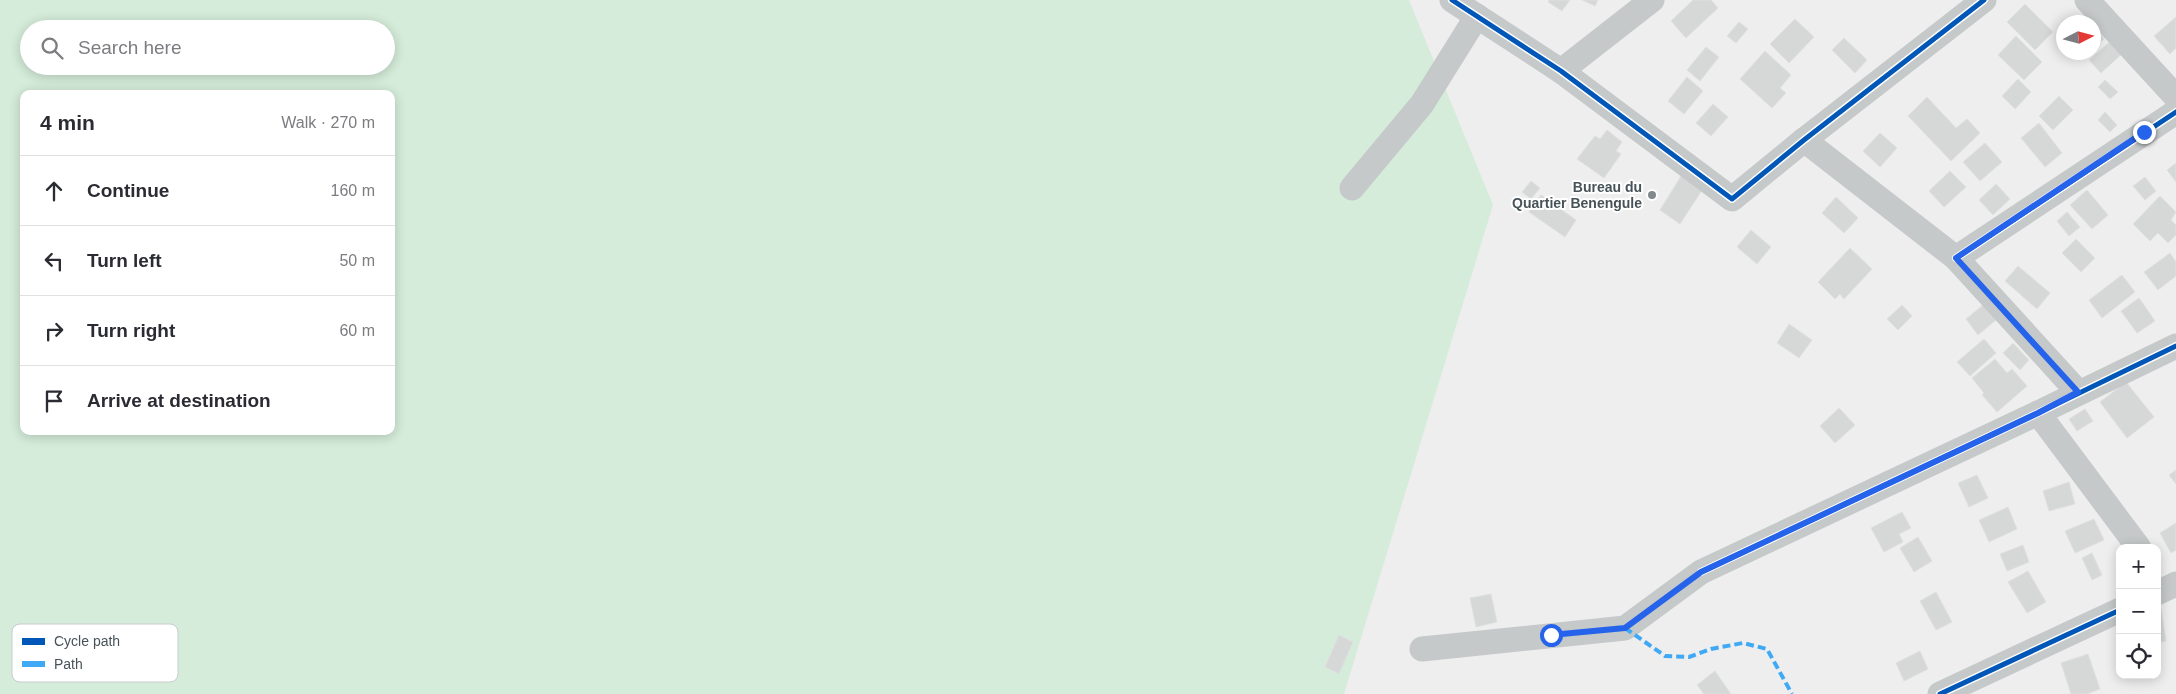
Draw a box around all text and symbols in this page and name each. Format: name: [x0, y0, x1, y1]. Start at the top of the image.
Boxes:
north arrow: [2056, 15, 2101, 60]
search box: [20, 20, 395, 75]
icon: search: [38, 34, 66, 62]
text: Search here: [78, 37, 182, 58]
text: 4 min: [40, 111, 95, 134]
text: Walk · 270 m: [281, 114, 375, 131]
route end: [2133, 121, 2156, 144]
icon: ahead: [40, 177, 68, 205]
place label: Bureau du Quartier Benengule: [1512, 179, 1642, 211]
text: Continue: [87, 180, 169, 201]
text: 160 m: [331, 182, 375, 199]
marker: Bureau du Quartier Benengule: [1646, 189, 1658, 201]
icon: left: [40, 247, 68, 275]
text: Turn left: [87, 250, 162, 271]
text: 50 m: [339, 252, 375, 269]
icon: right: [40, 317, 68, 345]
text: Turn right: [87, 320, 175, 341]
text: 60 m: [339, 322, 375, 339]
icon: arrive: [40, 387, 68, 415]
text: Arrive at destination: [87, 390, 271, 411]
map controls: [2116, 544, 2161, 679]
button: +: [2116, 544, 2161, 589]
button: −: [2116, 589, 2161, 634]
legend: [12, 624, 178, 682]
route start: [1540, 624, 1563, 647]
text: Cycle path: [54, 633, 120, 649]
button: locate: [2116, 634, 2161, 679]
text: Path: [54, 656, 83, 672]

